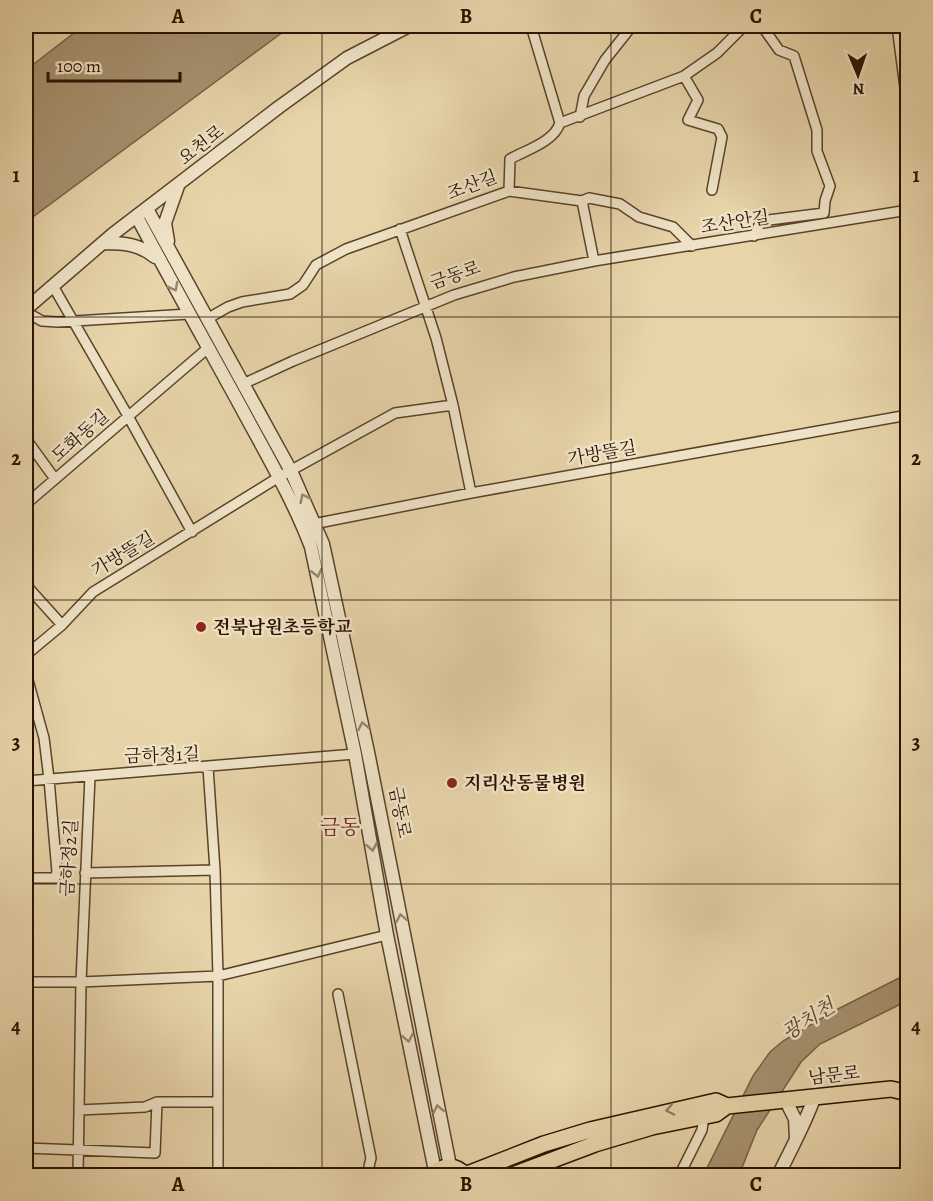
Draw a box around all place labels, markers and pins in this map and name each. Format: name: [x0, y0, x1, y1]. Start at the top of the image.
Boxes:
place label: 전북남원초등학교: [213, 615, 353, 639]
marker: 전북남원초등학교: [194, 620, 208, 634]
place label: 지리산동물병원: [464, 771, 586, 795]
marker: 지리산동물병원: [445, 776, 459, 790]

